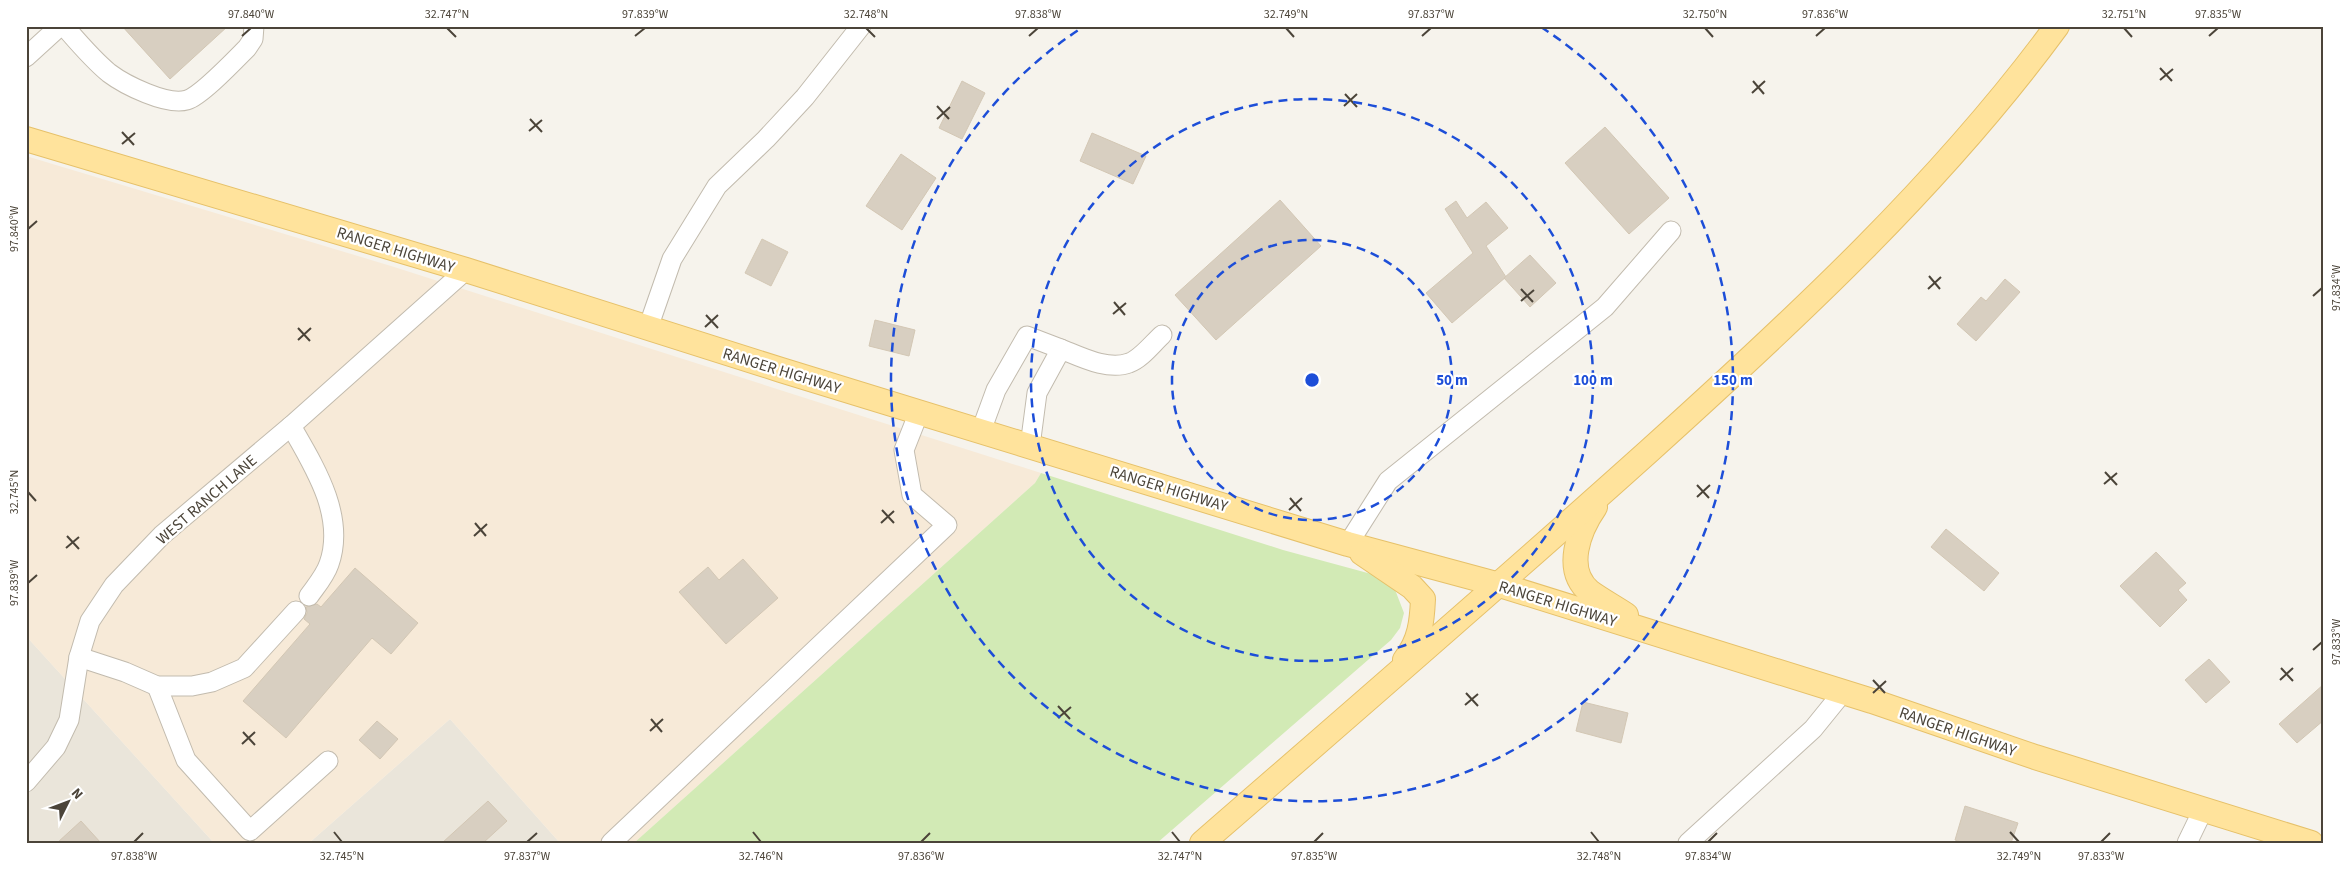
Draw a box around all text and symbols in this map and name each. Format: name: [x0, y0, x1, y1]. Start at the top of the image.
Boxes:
text: 97.840°W: [228, 6, 275, 23]
text: 32.747°N: [425, 6, 469, 23]
text: 97.839°W: [622, 6, 669, 23]
text: 32.748°N: [844, 6, 888, 23]
text: 97.838°W: [1015, 6, 1062, 23]
text: 32.749°N: [1264, 6, 1308, 23]
text: 97.837°W: [1408, 6, 1455, 23]
text: 32.750°N: [1683, 6, 1727, 23]
text: 97.836°W: [1802, 6, 1849, 23]
text: 32.751°N: [2102, 6, 2146, 23]
text: 97.835°W: [2195, 6, 2242, 23]
text: 97.840°W: [6, 205, 23, 252]
street label: RANGER HIGHWAY: [334, 222, 458, 278]
text: 97.834°W: [2328, 264, 2345, 311]
street label: RANGER HIGHWAY: [720, 343, 844, 399]
text: 50 m: [1436, 370, 1468, 391]
text: 100 m: [1573, 370, 1613, 391]
text: 150 m: [1713, 370, 1753, 391]
centre of rings: [1303, 371, 1321, 389]
street label: WEST RANCH LANE: [151, 450, 262, 550]
street label: RANGER HIGHWAY: [1107, 461, 1231, 517]
text: 32.745°N: [6, 470, 23, 514]
text: 97.839°W: [6, 559, 23, 606]
street label: RANGER HIGHWAY: [1496, 576, 1620, 632]
text: 97.833°W: [2328, 618, 2345, 665]
street label: RANGER HIGHWAY: [1896, 702, 2019, 762]
north arrow: [42, 776, 92, 826]
text: N: [66, 784, 87, 804]
text: 97.838°W: [111, 848, 158, 865]
text: 32.745°N: [320, 848, 364, 865]
text: 97.837°W: [504, 848, 551, 865]
text: 32.746°N: [739, 848, 783, 865]
text: 97.836°W: [898, 848, 945, 865]
text: 32.747°N: [1158, 848, 1202, 865]
text: 97.835°W: [1291, 848, 1338, 865]
text: 32.748°N: [1577, 848, 1621, 865]
text: 97.834°W: [1685, 848, 1732, 865]
text: 32.749°N: [1997, 848, 2041, 865]
text: 97.833°W: [2078, 848, 2125, 865]

